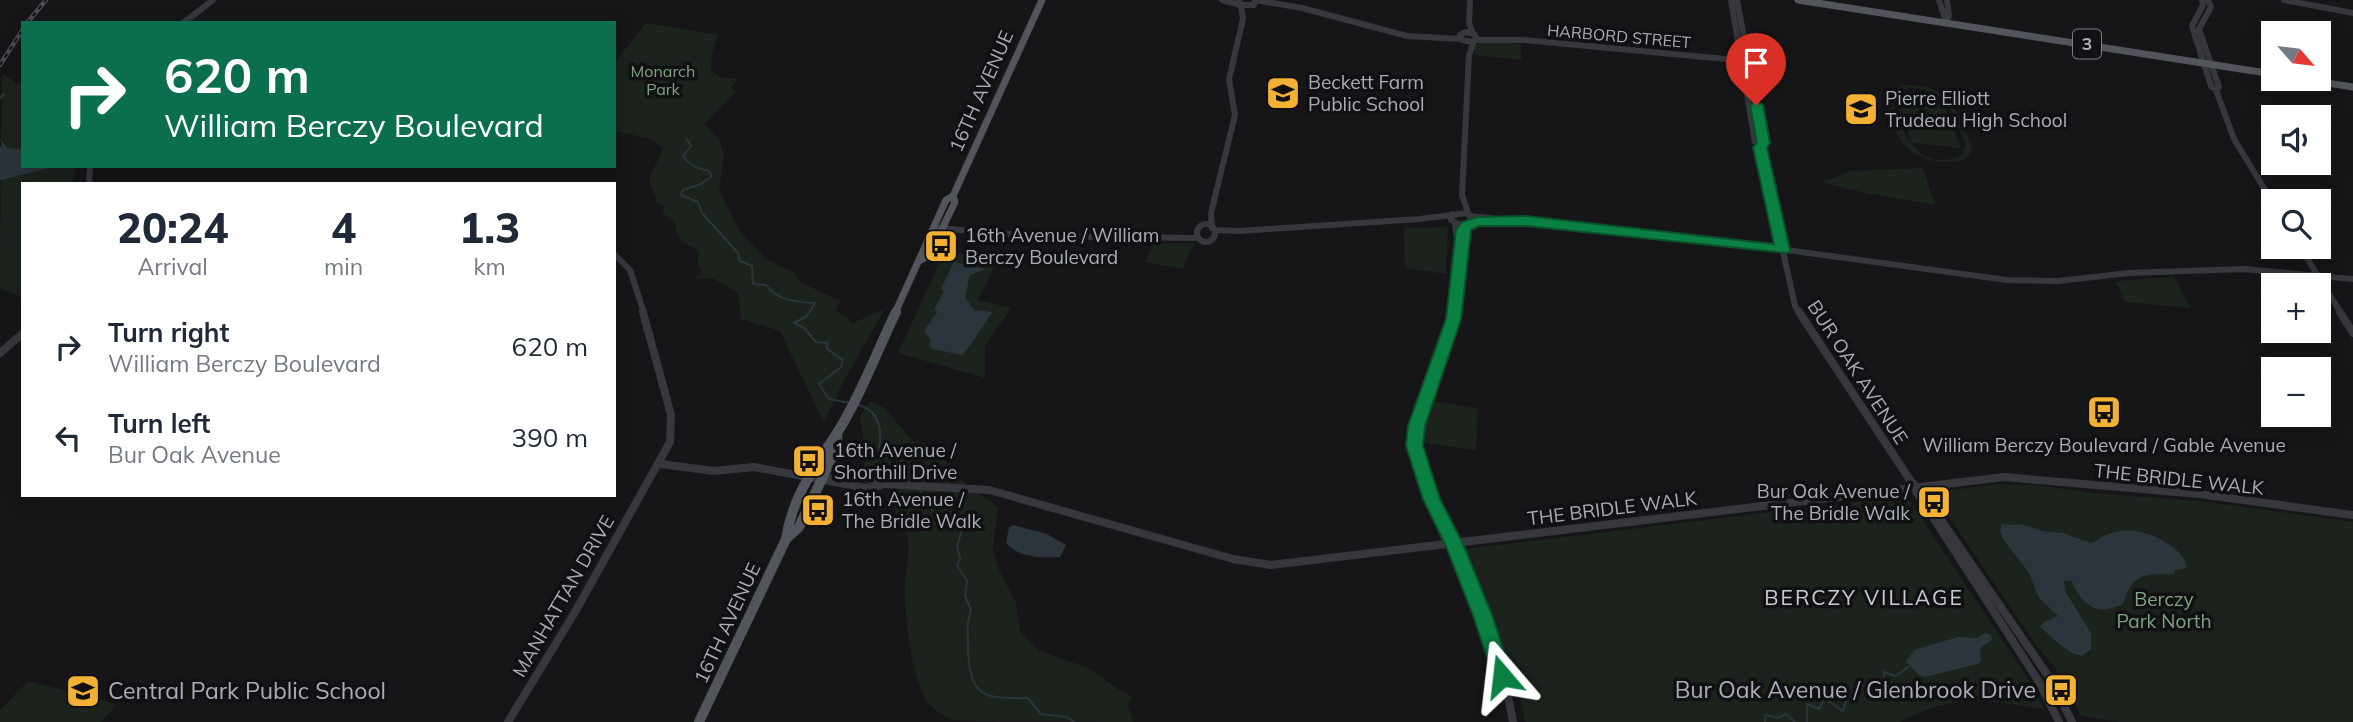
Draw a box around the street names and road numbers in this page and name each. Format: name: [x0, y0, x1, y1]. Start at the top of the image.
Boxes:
street label: HARBORD STREET: [1546, 20, 1692, 52]
street label: 16TH AVENUE: [944, 27, 1018, 155]
road number: 3: [2073, 29, 2101, 58]
street label: BUR OAK AVENUE: [1802, 295, 1914, 449]
street label: THE BRIDLE WALK: [2093, 458, 2266, 500]
street label: THE BRIDLE WALK: [1526, 486, 1699, 530]
street label: MANHATTAN DRIVE: [507, 511, 619, 681]
street label: 16TH AVENUE: [689, 559, 765, 687]

